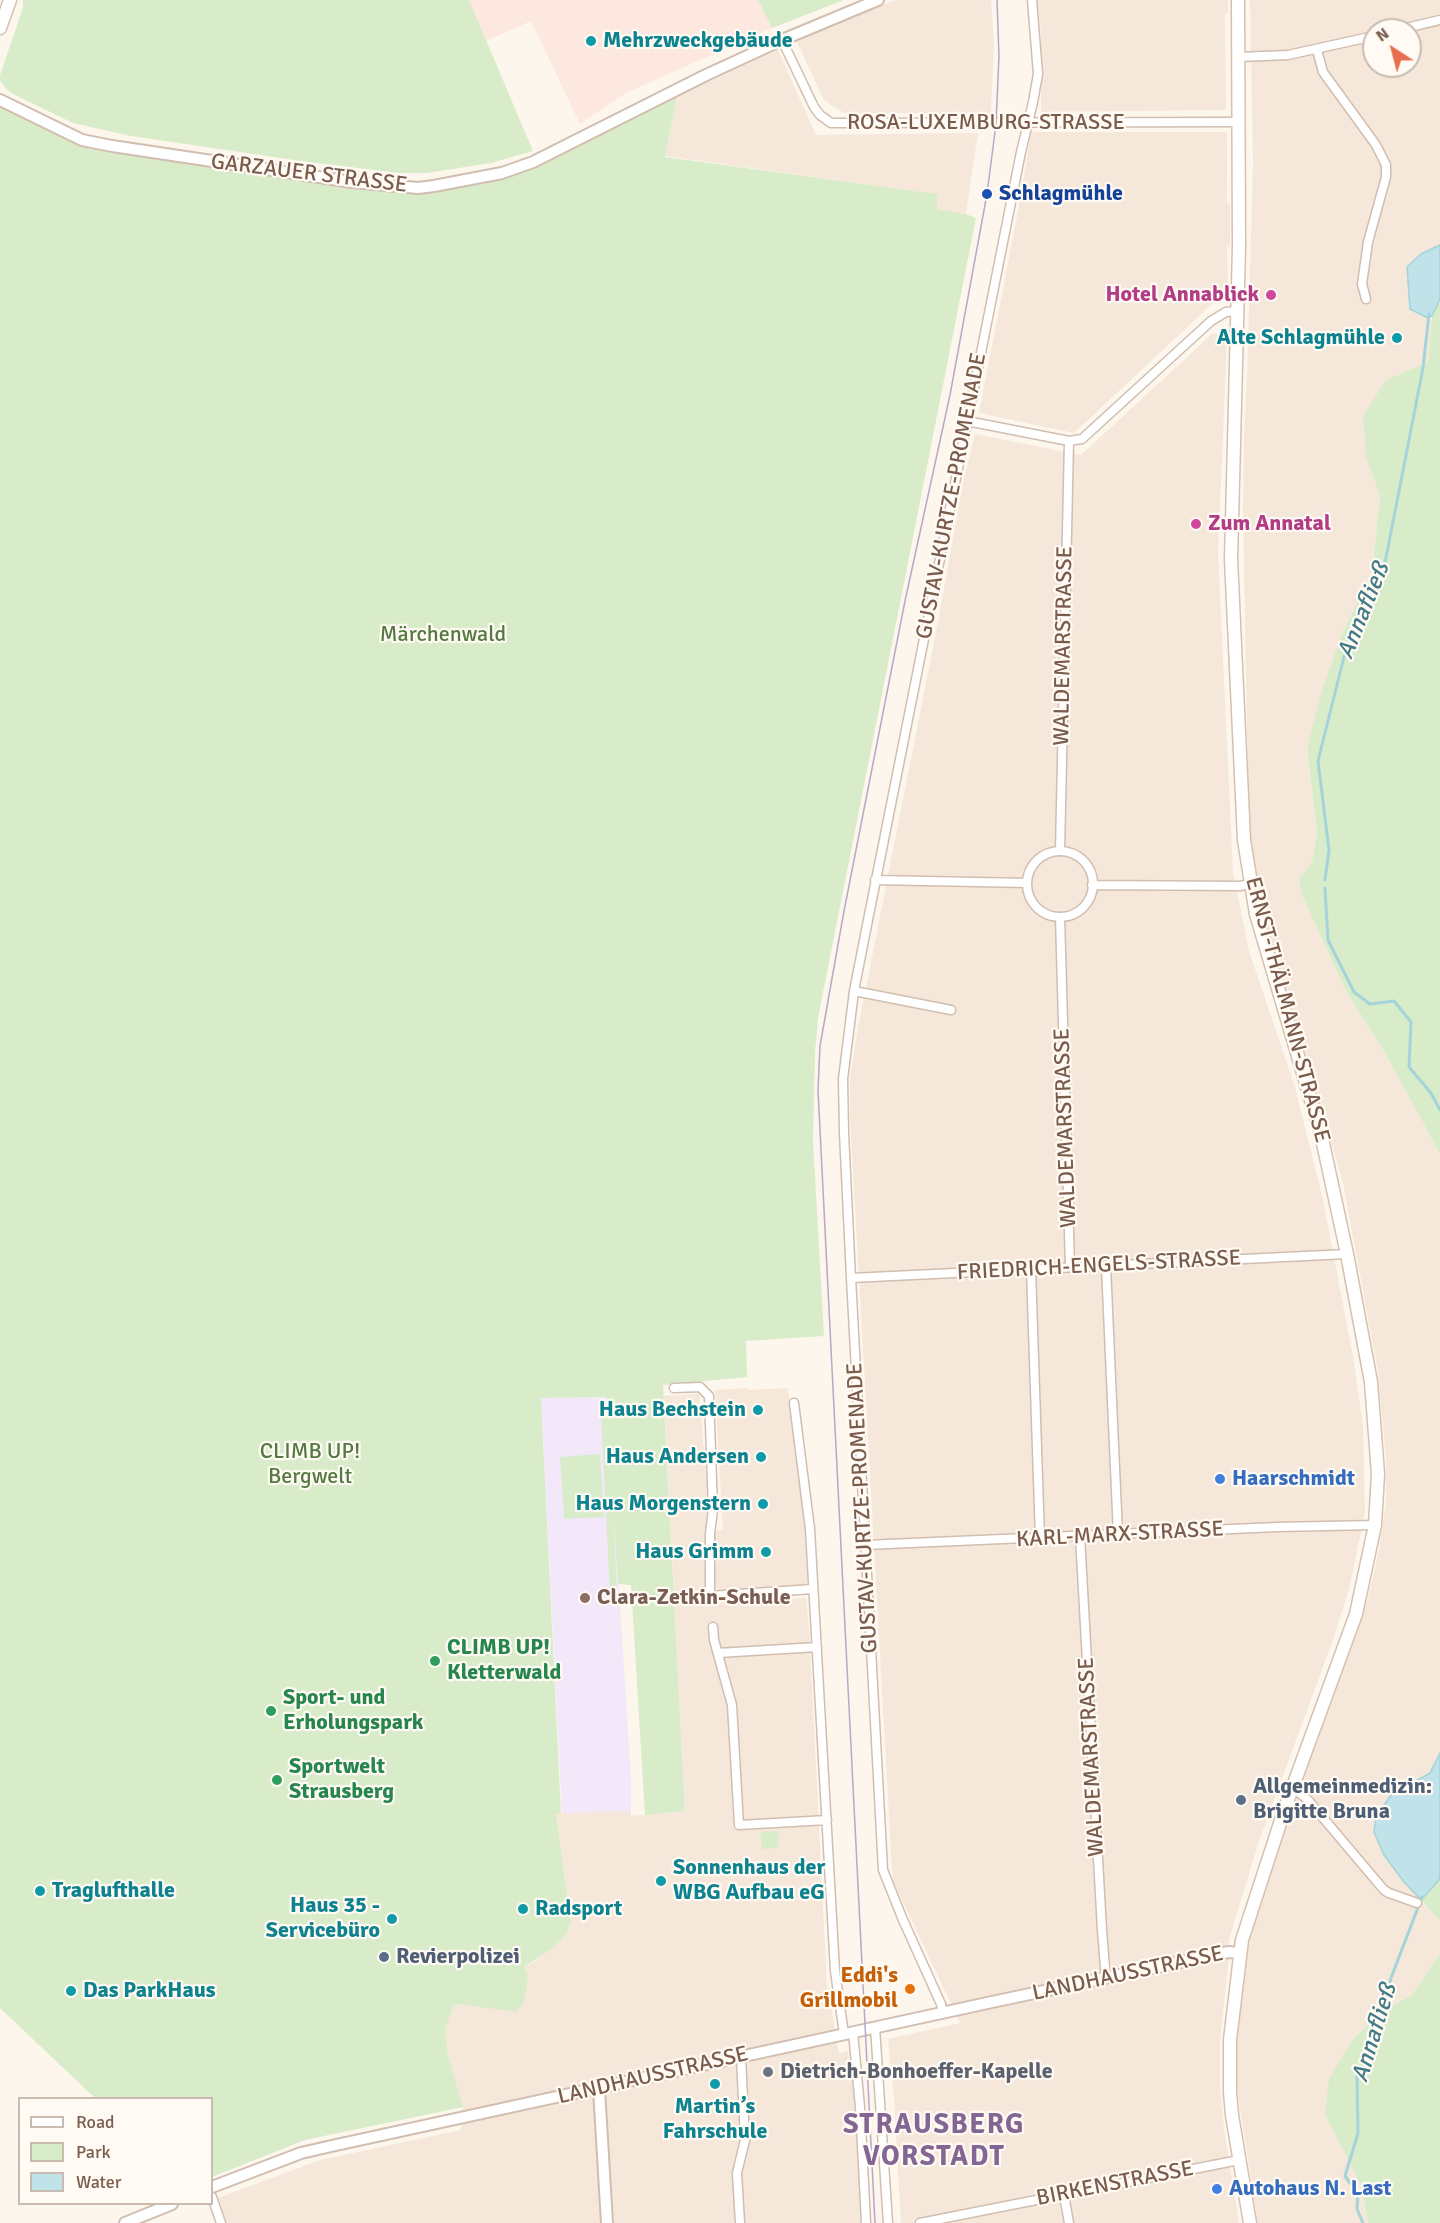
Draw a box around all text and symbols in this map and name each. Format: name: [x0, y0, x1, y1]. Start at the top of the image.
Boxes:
north arrow: [1362, 18, 1422, 78]
text: N: [1372, 24, 1393, 46]
place label: Mehrzweckgebäude: [603, 28, 793, 54]
marker: Mehrzweckgebäude: [584, 34, 598, 48]
street label: ROSA-LUXEMBURG-STRASSE: [847, 110, 1125, 136]
street label: GARZAUER STRASSE: [209, 149, 409, 199]
place label: Schlagmühle: [999, 181, 1123, 207]
marker: Schlagmühle: [980, 187, 994, 201]
place label: Hotel Annablick: [1105, 282, 1259, 308]
marker: Hotel Annablick: [1264, 288, 1278, 302]
place label: Alte Schlagmühle: [1217, 325, 1385, 351]
marker: Alte Schlagmühle: [1390, 331, 1404, 345]
street label: GUSTAV-KURTZE-PROMENADE: [911, 351, 993, 641]
place label: Zum Annatal: [1208, 511, 1331, 537]
marker: Zum Annatal: [1189, 517, 1203, 531]
street label: WALDEMARSTRASSE: [1049, 546, 1079, 746]
water label: Annafließ: [1332, 559, 1396, 663]
park label: Märchenwald: [380, 622, 506, 648]
street label: ERNST-THÄLMANN-STRASSE: [1239, 874, 1335, 1146]
street label: WALDEMARSTRASSE: [1049, 1028, 1083, 1228]
street label: FRIEDRICH-ENGELS-STRASSE: [956, 1245, 1242, 1287]
street label: GUSTAV-KURTZE-PROMENADE: [842, 1362, 884, 1654]
place label: Haus Bechstein: [599, 1397, 746, 1423]
marker: Haus Bechstein: [751, 1403, 765, 1417]
park label: CLIMB UP! Bergwelt: [260, 1439, 360, 1490]
place label: Haus Andersen: [606, 1444, 749, 1470]
marker: Haus Andersen: [754, 1450, 768, 1464]
place label: Haarschmidt: [1232, 1466, 1355, 1492]
marker: Haarschmidt: [1213, 1472, 1227, 1486]
place label: Haus Morgenstern: [575, 1491, 751, 1517]
marker: Haus Morgenstern: [756, 1497, 770, 1511]
street label: KARL-MARX-STRASSE: [1016, 1516, 1224, 1554]
place label: Haus Grimm: [635, 1539, 754, 1565]
marker: Haus Grimm: [759, 1545, 773, 1559]
place label: Clara-Zetkin-Schule: [597, 1585, 791, 1611]
marker: Clara-Zetkin-Schule: [578, 1591, 592, 1605]
place label: CLIMB UP! Kletterwald: [447, 1635, 561, 1687]
marker: CLIMB UP! Kletterwald: [428, 1654, 442, 1668]
street label: WALDEMARSTRASSE: [1074, 1656, 1110, 1858]
place label: Sport- und Erholungspark: [283, 1685, 423, 1736]
marker: Sport- und Erholungspark: [264, 1704, 278, 1718]
place label: Sportwelt Strausberg: [289, 1754, 394, 1806]
marker: Sportwelt Strausberg: [270, 1773, 284, 1787]
place label: Allgemeinmedizin: Brigitte Bruna: [1253, 1774, 1432, 1826]
marker: Allgemeinmedizin: Brigitte Bruna: [1234, 1793, 1248, 1807]
place label: Sonnenhaus der WBG Aufbau eG: [673, 1855, 825, 1906]
marker: Sonnenhaus der WBG Aufbau eG: [654, 1874, 668, 1888]
place label: Traglufthalle: [52, 1878, 175, 1904]
marker: Traglufthalle: [33, 1884, 47, 1898]
place label: Haus 35 - Servicebüro: [266, 1893, 380, 1945]
place label: Radsport: [535, 1896, 622, 1922]
marker: Radsport: [516, 1902, 530, 1916]
marker: Haus 35 - Servicebüro: [385, 1912, 399, 1926]
street label: LANDHAUSSTRASSE: [1030, 1941, 1226, 2007]
place label: Revierpolizei: [396, 1944, 520, 1970]
marker: Revierpolizei: [377, 1950, 391, 1964]
place label: Eddi's Grillmobil: [800, 1963, 898, 2014]
place label: Das ParkHaus: [83, 1978, 216, 2004]
water label: Annafließ: [1346, 1980, 1404, 2086]
marker: Eddi's Grillmobil: [903, 1982, 917, 1996]
marker: Das ParkHaus: [64, 1984, 78, 1998]
street label: LANDHAUSSTRASSE: [555, 2041, 751, 2111]
place label: Dietrich-Bonhoeffer-Kapelle: [780, 2059, 1053, 2085]
marker: Dietrich-Bonhoeffer-Kapelle: [761, 2065, 775, 2079]
marker: Martin’s Fahrschule: [708, 2077, 722, 2091]
place label: Martin’s Fahrschule: [663, 2094, 767, 2146]
legend: [18, 2097, 213, 2205]
district label: STRAUSBERG VORSTADT: [843, 2109, 1025, 2175]
text: Road: [76, 2111, 115, 2133]
text: Park: [76, 2141, 111, 2163]
street label: BIRKENSTRASSE: [1034, 2156, 1196, 2212]
text: Water: [76, 2171, 121, 2193]
place label: Autohaus N. Last: [1229, 2176, 1391, 2202]
marker: Autohaus N. Last: [1210, 2182, 1224, 2196]

